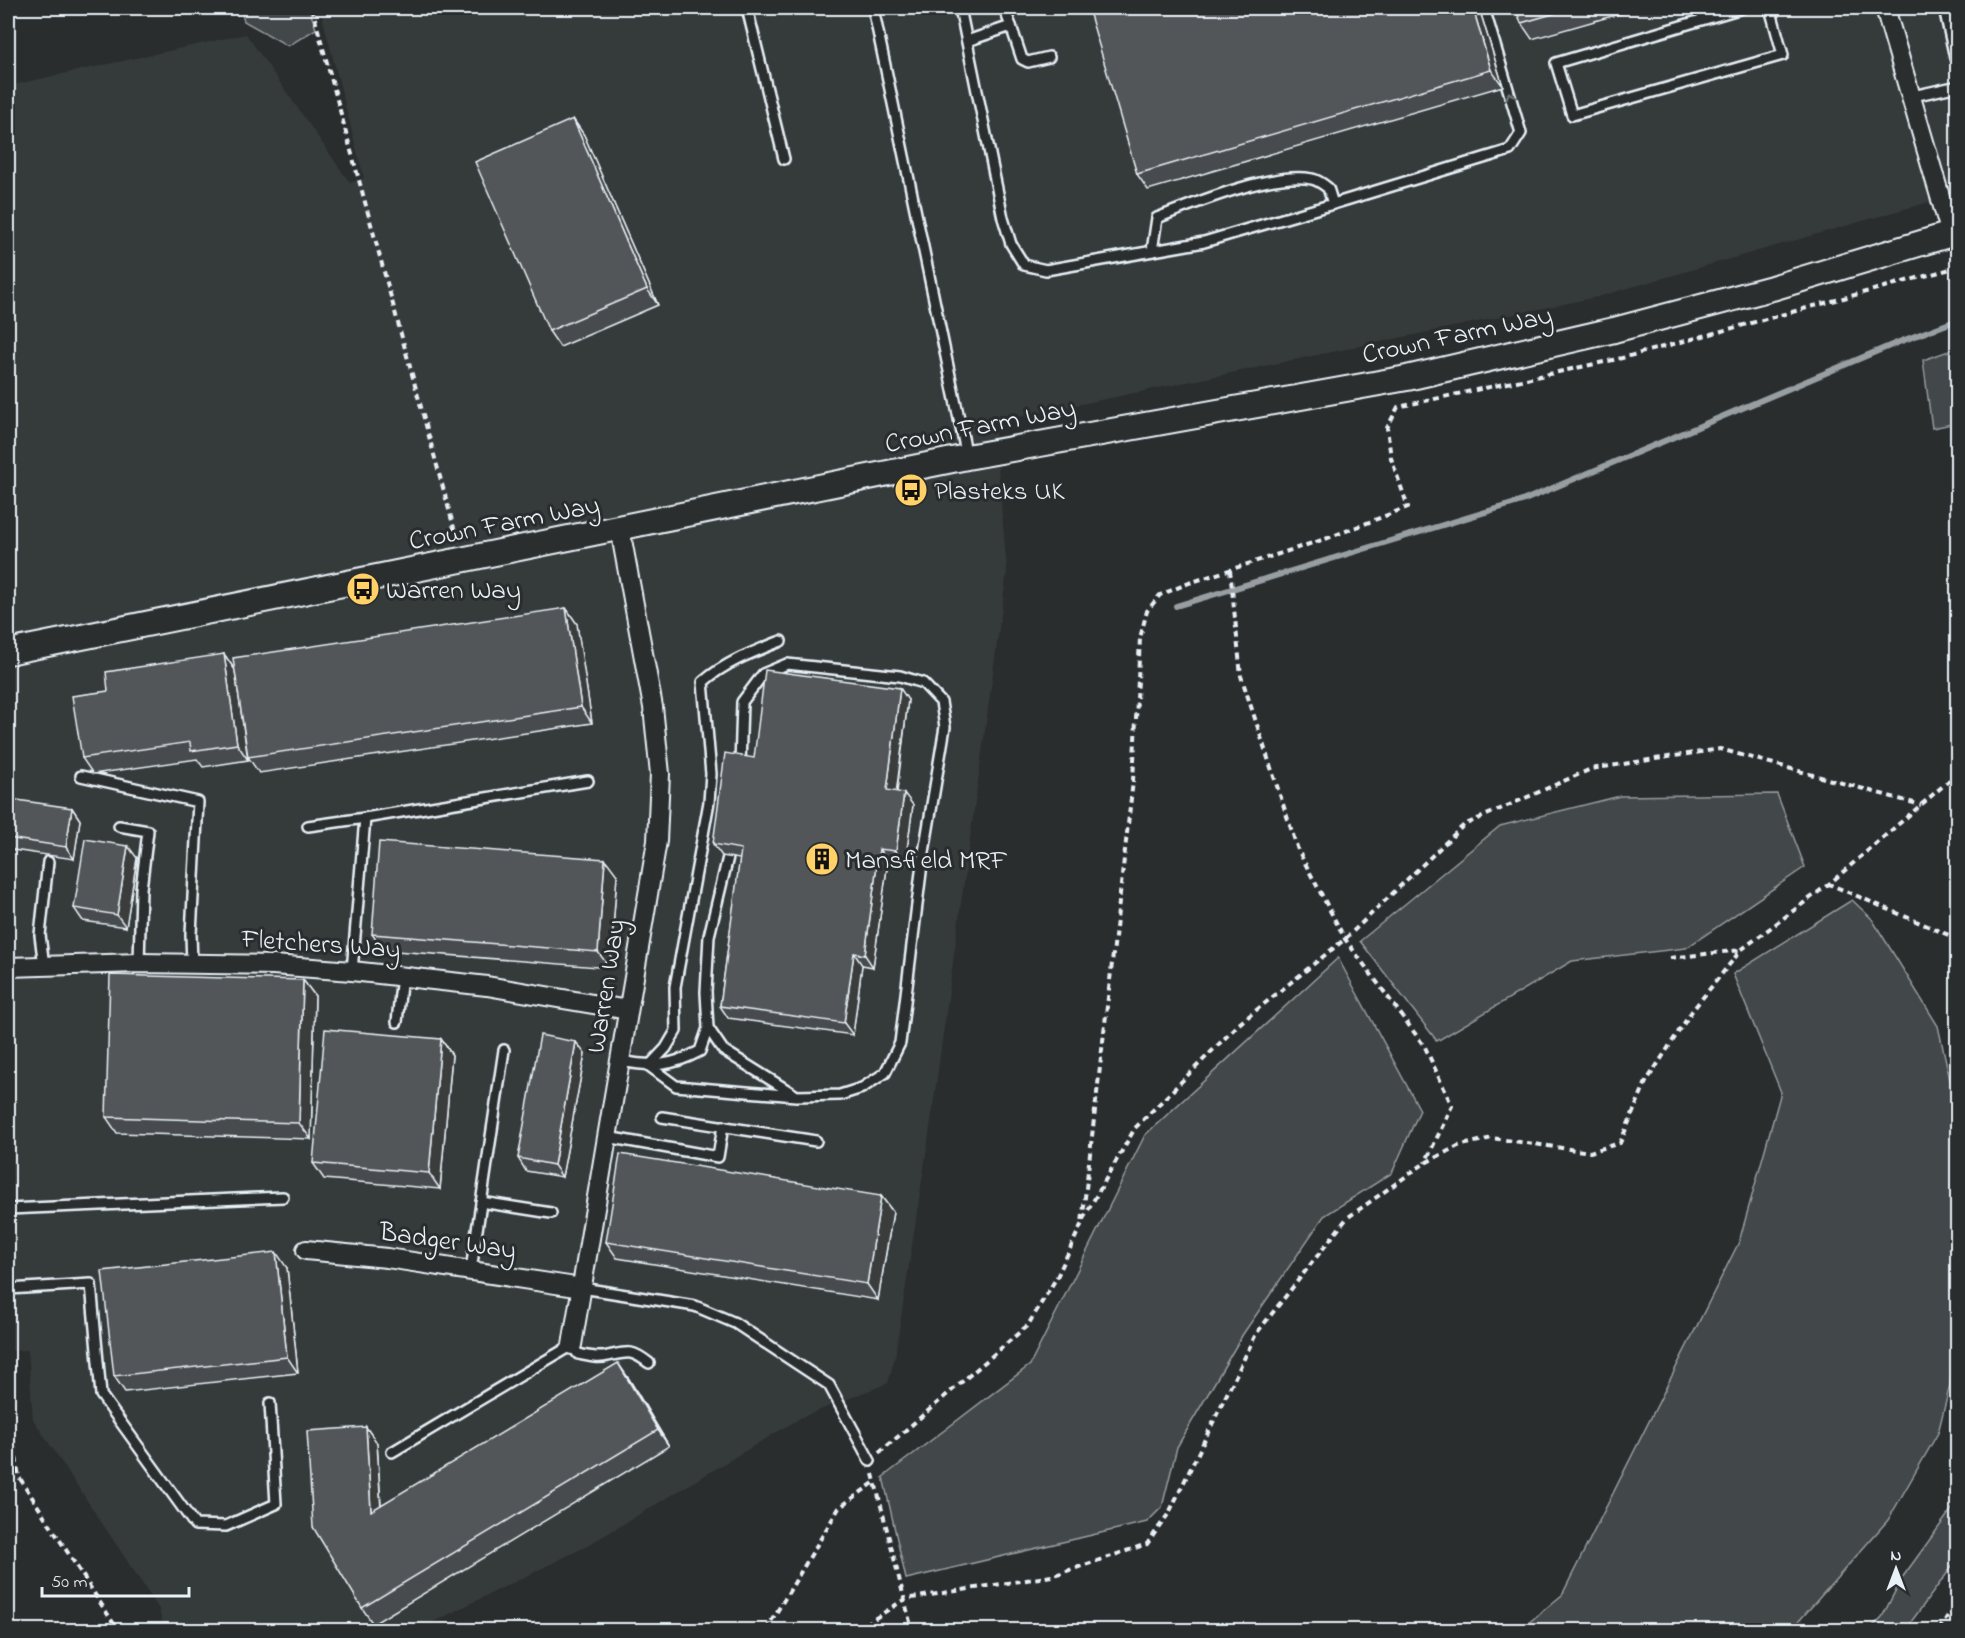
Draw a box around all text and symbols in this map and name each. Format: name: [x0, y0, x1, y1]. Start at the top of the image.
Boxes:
one-way arrow: [1505, 91, 1517, 102]
street label: Crown Farm Way: [1359, 297, 1556, 376]
street label: Crown Farm Way: [882, 390, 1079, 465]
bus stop icon: Plasteks UK: [893, 472, 929, 508]
place label: Plasteks UK: [934, 473, 1065, 512]
street label: Crown Farm Way: [406, 487, 603, 562]
bus stop icon: Warren Way: [345, 571, 381, 607]
place label: Warren Way: [386, 572, 521, 611]
building icon: Mansfield MRF: [804, 841, 840, 877]
place label: Mansfield MRF: [845, 842, 1008, 881]
street label: Warren Way: [578, 917, 637, 1056]
street label: Fletchers Way: [239, 920, 402, 971]
street label: Badger Way: [376, 1213, 519, 1271]
north arrow: [1866, 1539, 1926, 1599]
text: N: [1891, 1544, 1902, 1568]
scale bar: [42, 1560, 189, 1598]
text: 50 m: [51, 1570, 88, 1596]

